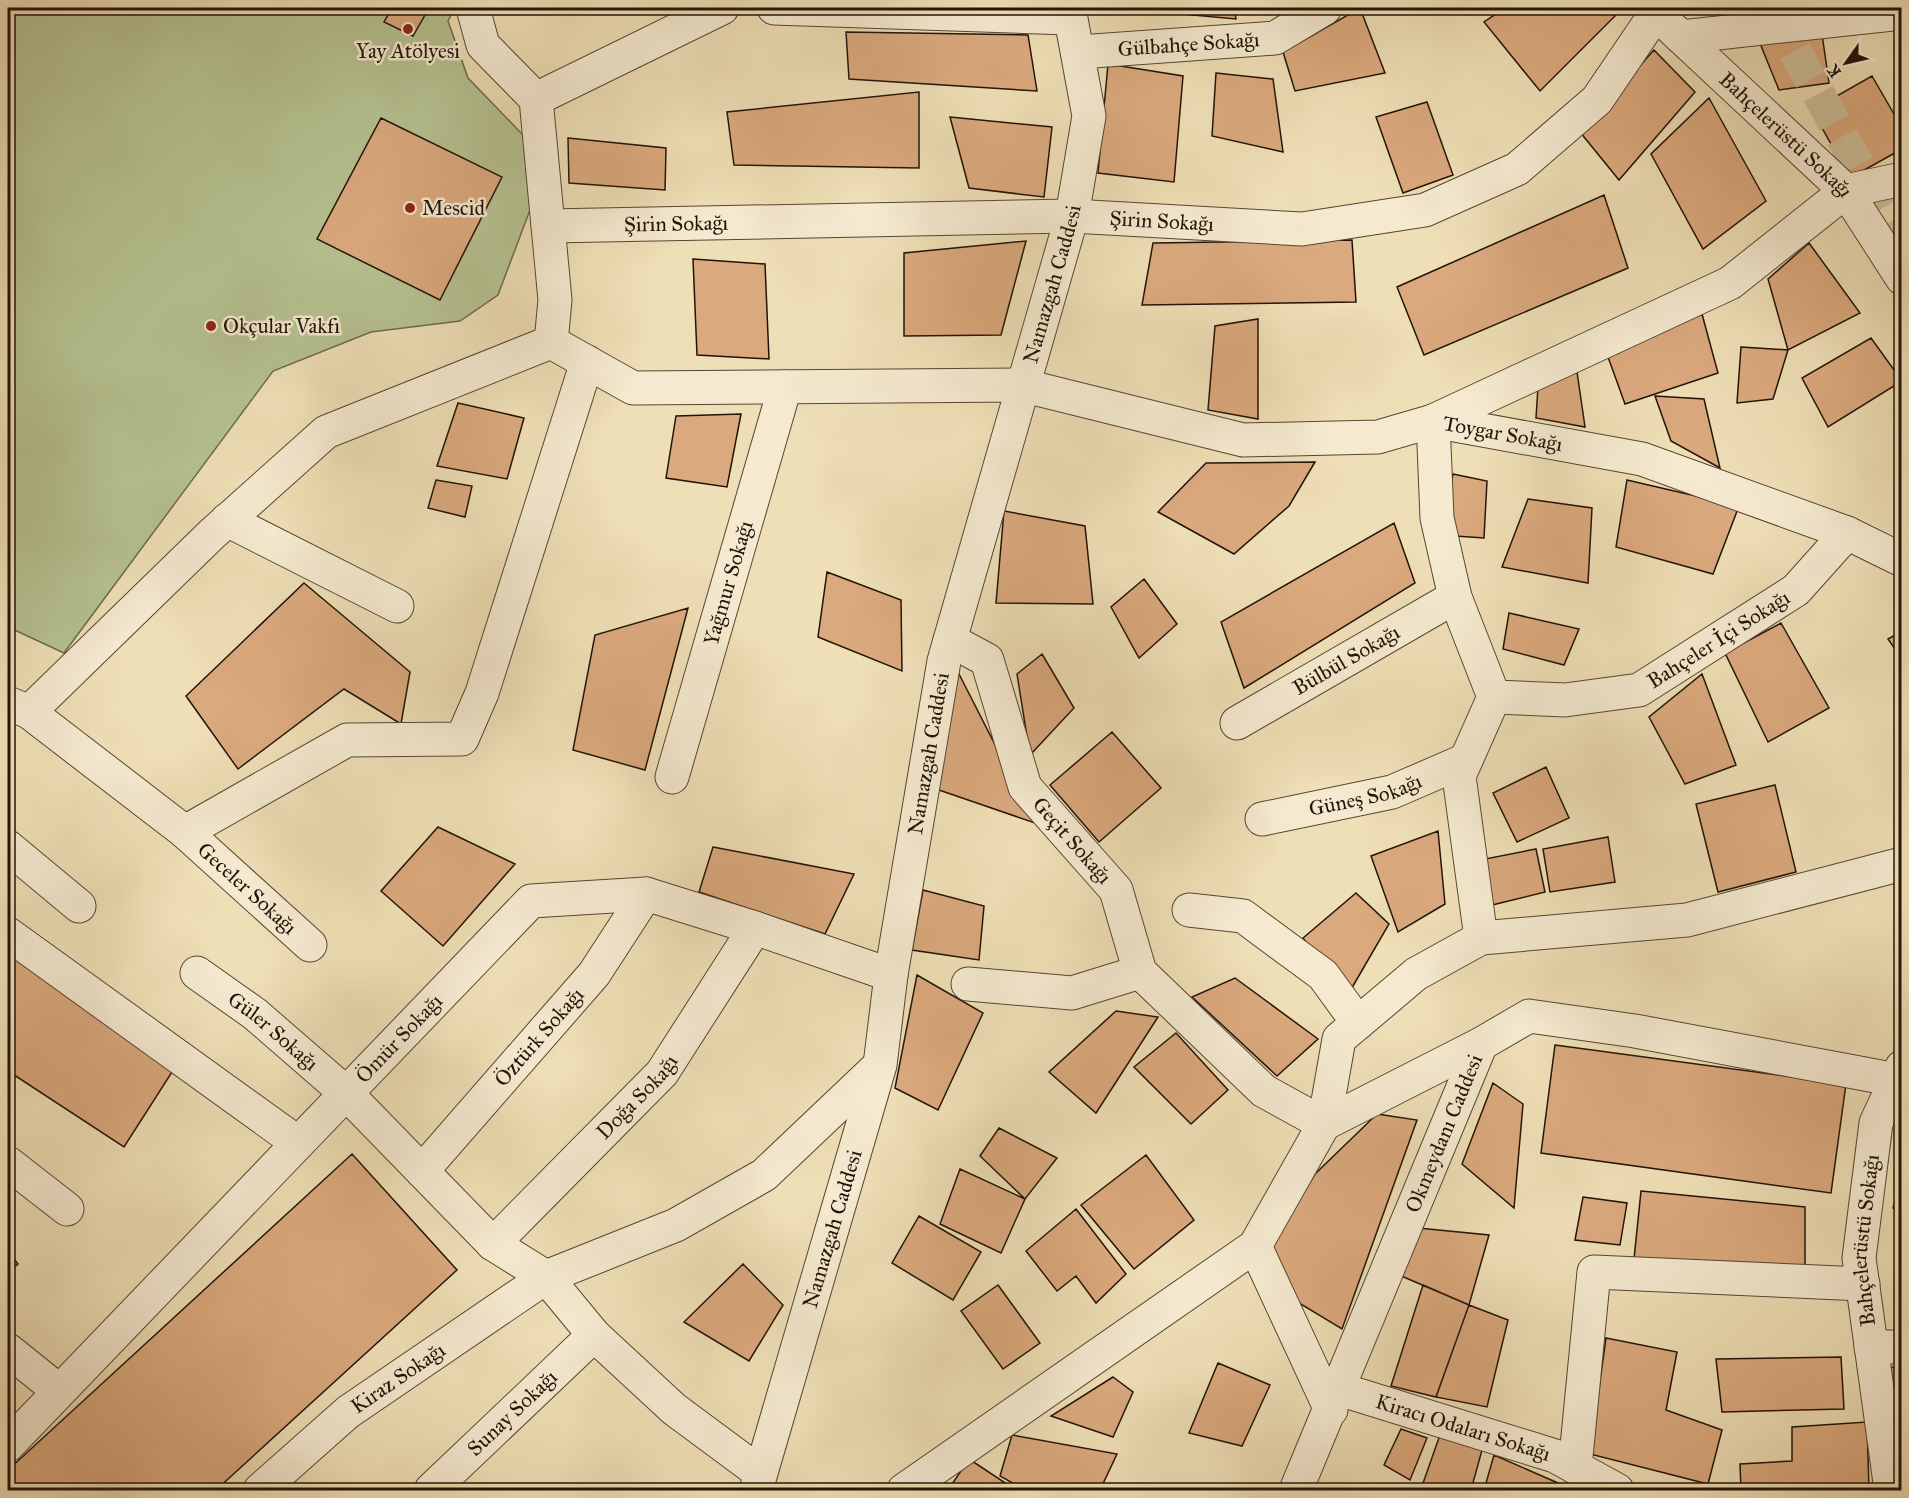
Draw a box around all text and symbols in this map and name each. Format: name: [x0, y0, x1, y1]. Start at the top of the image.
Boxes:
marker: Yay Atölyesi: [401, 22, 415, 36]
street label: Gülbahçe Sokağı: [1117, 26, 1261, 62]
north arrow: [1816, 33, 1876, 93]
place label: Yay Atölyesi: [356, 38, 460, 64]
text: K: [1823, 61, 1845, 81]
street label: Bahçelerüstü Sokağı: [1714, 66, 1860, 202]
place label: Mescid: [422, 195, 485, 221]
marker: Mescid: [403, 201, 417, 215]
street label: Namazgah Caddesi: [1017, 203, 1087, 366]
street label: Şirin Sokağı: [1109, 205, 1215, 237]
street label: Şirin Sokağı: [624, 210, 729, 238]
place label: Okçular Vakfı: [223, 313, 340, 339]
marker: Okçular Vakfı: [204, 319, 218, 333]
street label: Toygar Sokağı: [1441, 410, 1565, 457]
street label: Yağmur Sokağı: [698, 517, 759, 648]
street label: Bahçeler İçi Sokağı: [1642, 584, 1795, 694]
street label: Bülbül Sokağı: [1288, 619, 1404, 701]
street label: Namazgah Caddesi: [902, 670, 955, 836]
street label: Güneş Sokağı: [1306, 768, 1426, 822]
street label: Geçit Sokağı: [1027, 792, 1118, 890]
street label: Geceler Sokağı: [192, 837, 303, 940]
street label: Öztürk Sokağı: [489, 982, 590, 1092]
street label: Güler Sokağı: [223, 986, 324, 1076]
street label: Ömür Sokağı: [350, 988, 448, 1089]
street label: Doğa Sokağı: [591, 1050, 683, 1145]
street label: Okmeydanı Caddesi: [1399, 1050, 1488, 1217]
street label: Namazgah Caddesi: [797, 1146, 868, 1311]
street label: Bahçelerüstü Sokağı: [1846, 1152, 1885, 1328]
street label: Kiraz Sokağı: [346, 1337, 450, 1419]
street label: Sunay Sokağı: [462, 1364, 563, 1462]
street label: Kiracı Odaları Sokağı: [1373, 1388, 1554, 1467]

